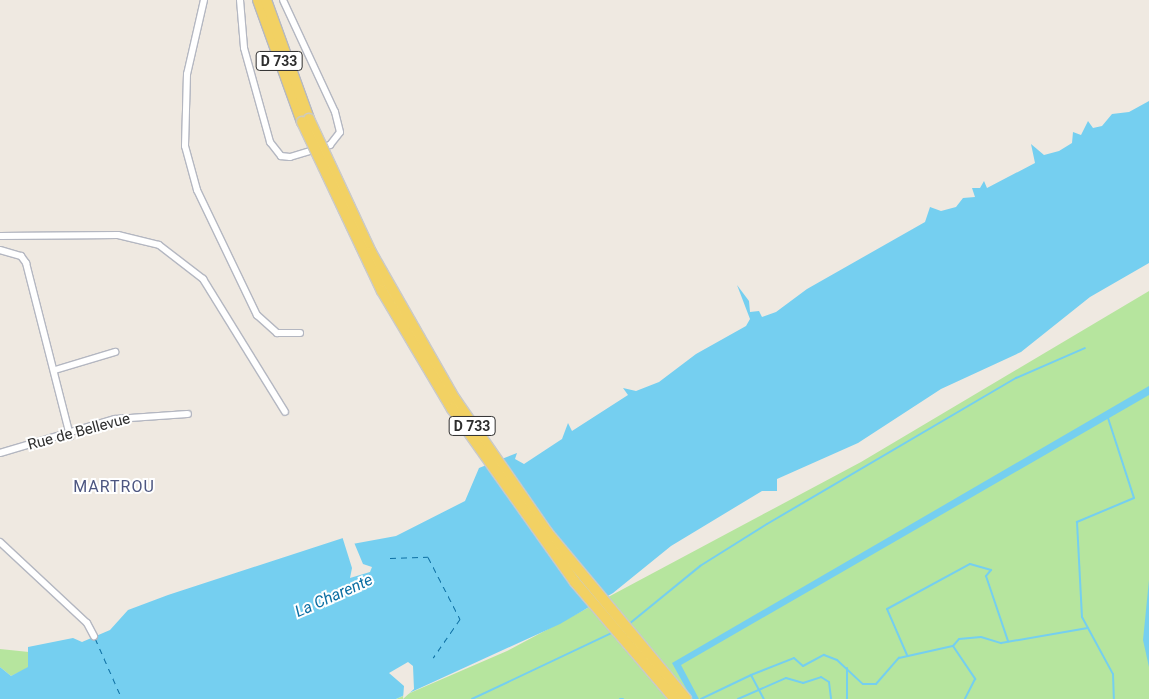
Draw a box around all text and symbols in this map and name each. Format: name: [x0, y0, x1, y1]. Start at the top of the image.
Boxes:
road number: D 733: [255, 49, 303, 72]
street label: Rue de Bellevue: [26, 410, 132, 454]
road number: D 733: [448, 414, 496, 438]
district label: MARTROU: [72, 477, 156, 497]
water label: La Charente: [292, 570, 376, 622]

